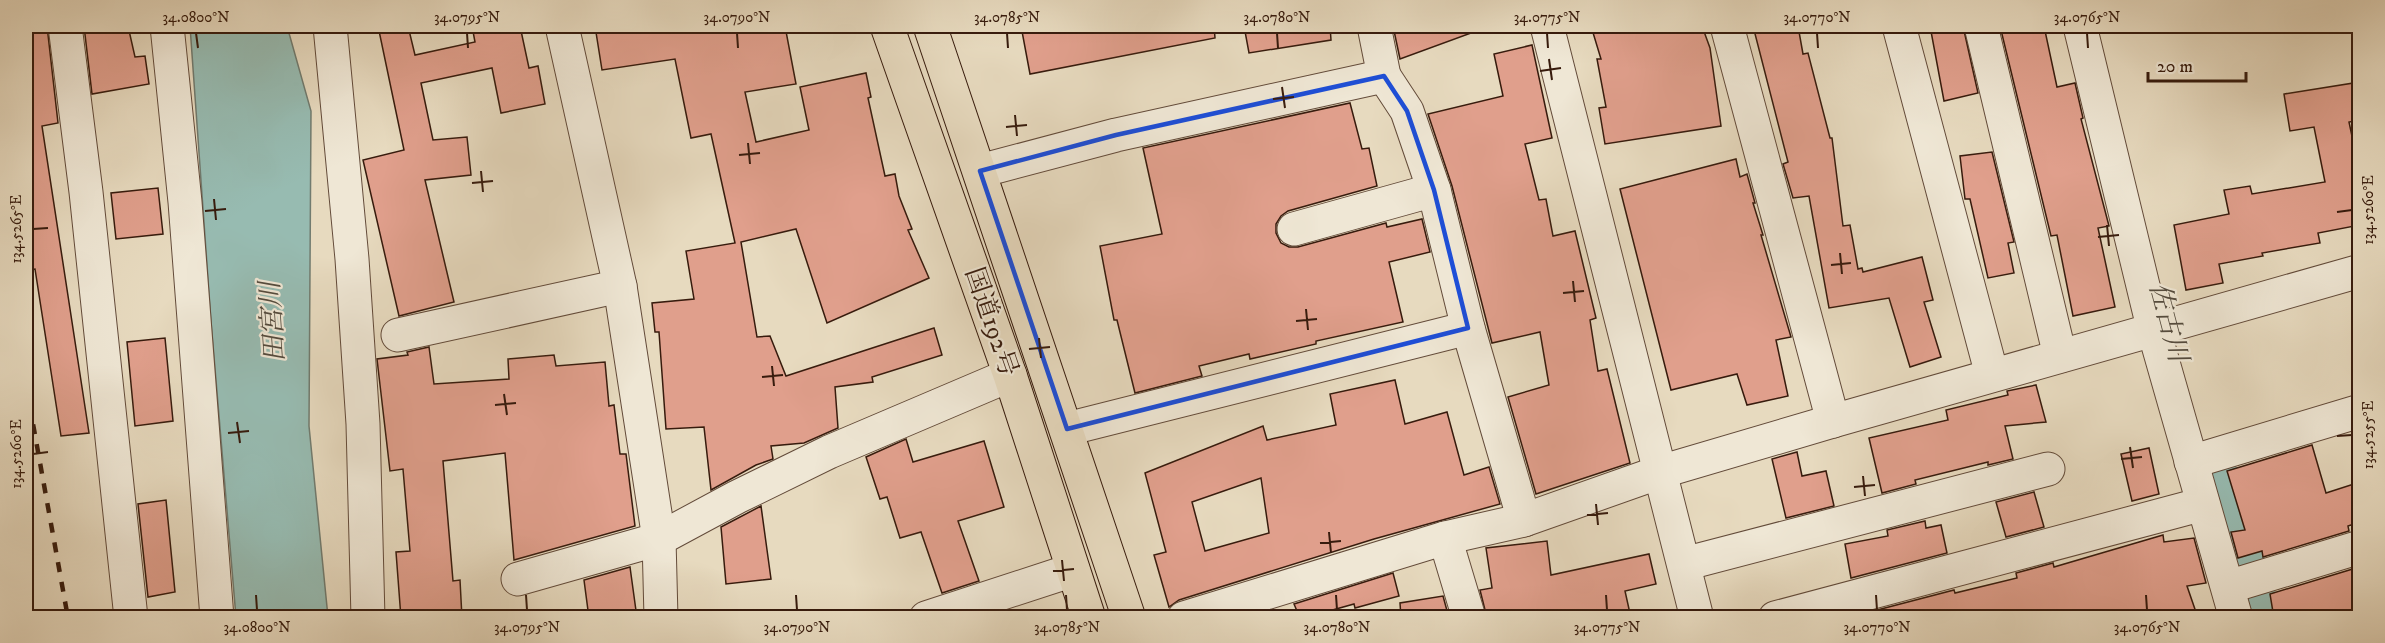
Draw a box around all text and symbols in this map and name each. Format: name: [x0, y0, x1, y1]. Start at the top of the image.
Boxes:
text: 34.0800°N: [163, 8, 229, 27]
text: 34.0795°N: [434, 8, 500, 27]
text: 34.0790°N: [704, 8, 770, 27]
text: 34.0785°N: [974, 8, 1040, 27]
text: 34.0780°N: [1244, 8, 1310, 27]
text: 34.0775°N: [1514, 8, 1580, 27]
text: 34.0770°N: [1783, 8, 1851, 27]
text: 34.0765°N: [2054, 8, 2120, 27]
scale bar: [2148, 45, 2246, 83]
text: 20 m: [2157, 56, 2193, 78]
text: 134.5260°E: [2359, 175, 2378, 245]
text: 134.5265°E: [7, 194, 26, 263]
street label: 国道192号: [957, 263, 1025, 381]
water label: 田宮川: [253, 277, 293, 364]
water label: 佐古川: [2141, 278, 2196, 368]
text: 134.5255°E: [2359, 400, 2378, 469]
text: 134.5260°E: [7, 419, 26, 489]
text: 34.0800°N: [224, 618, 290, 637]
text: 34.0795°N: [494, 618, 560, 637]
text: 34.0790°N: [764, 618, 830, 637]
text: 34.0785°N: [1034, 618, 1100, 637]
text: 34.0780°N: [1304, 618, 1370, 637]
text: 34.0775°N: [1574, 618, 1640, 637]
text: 34.0770°N: [1843, 618, 1911, 637]
text: 34.0765°N: [2114, 618, 2180, 637]

